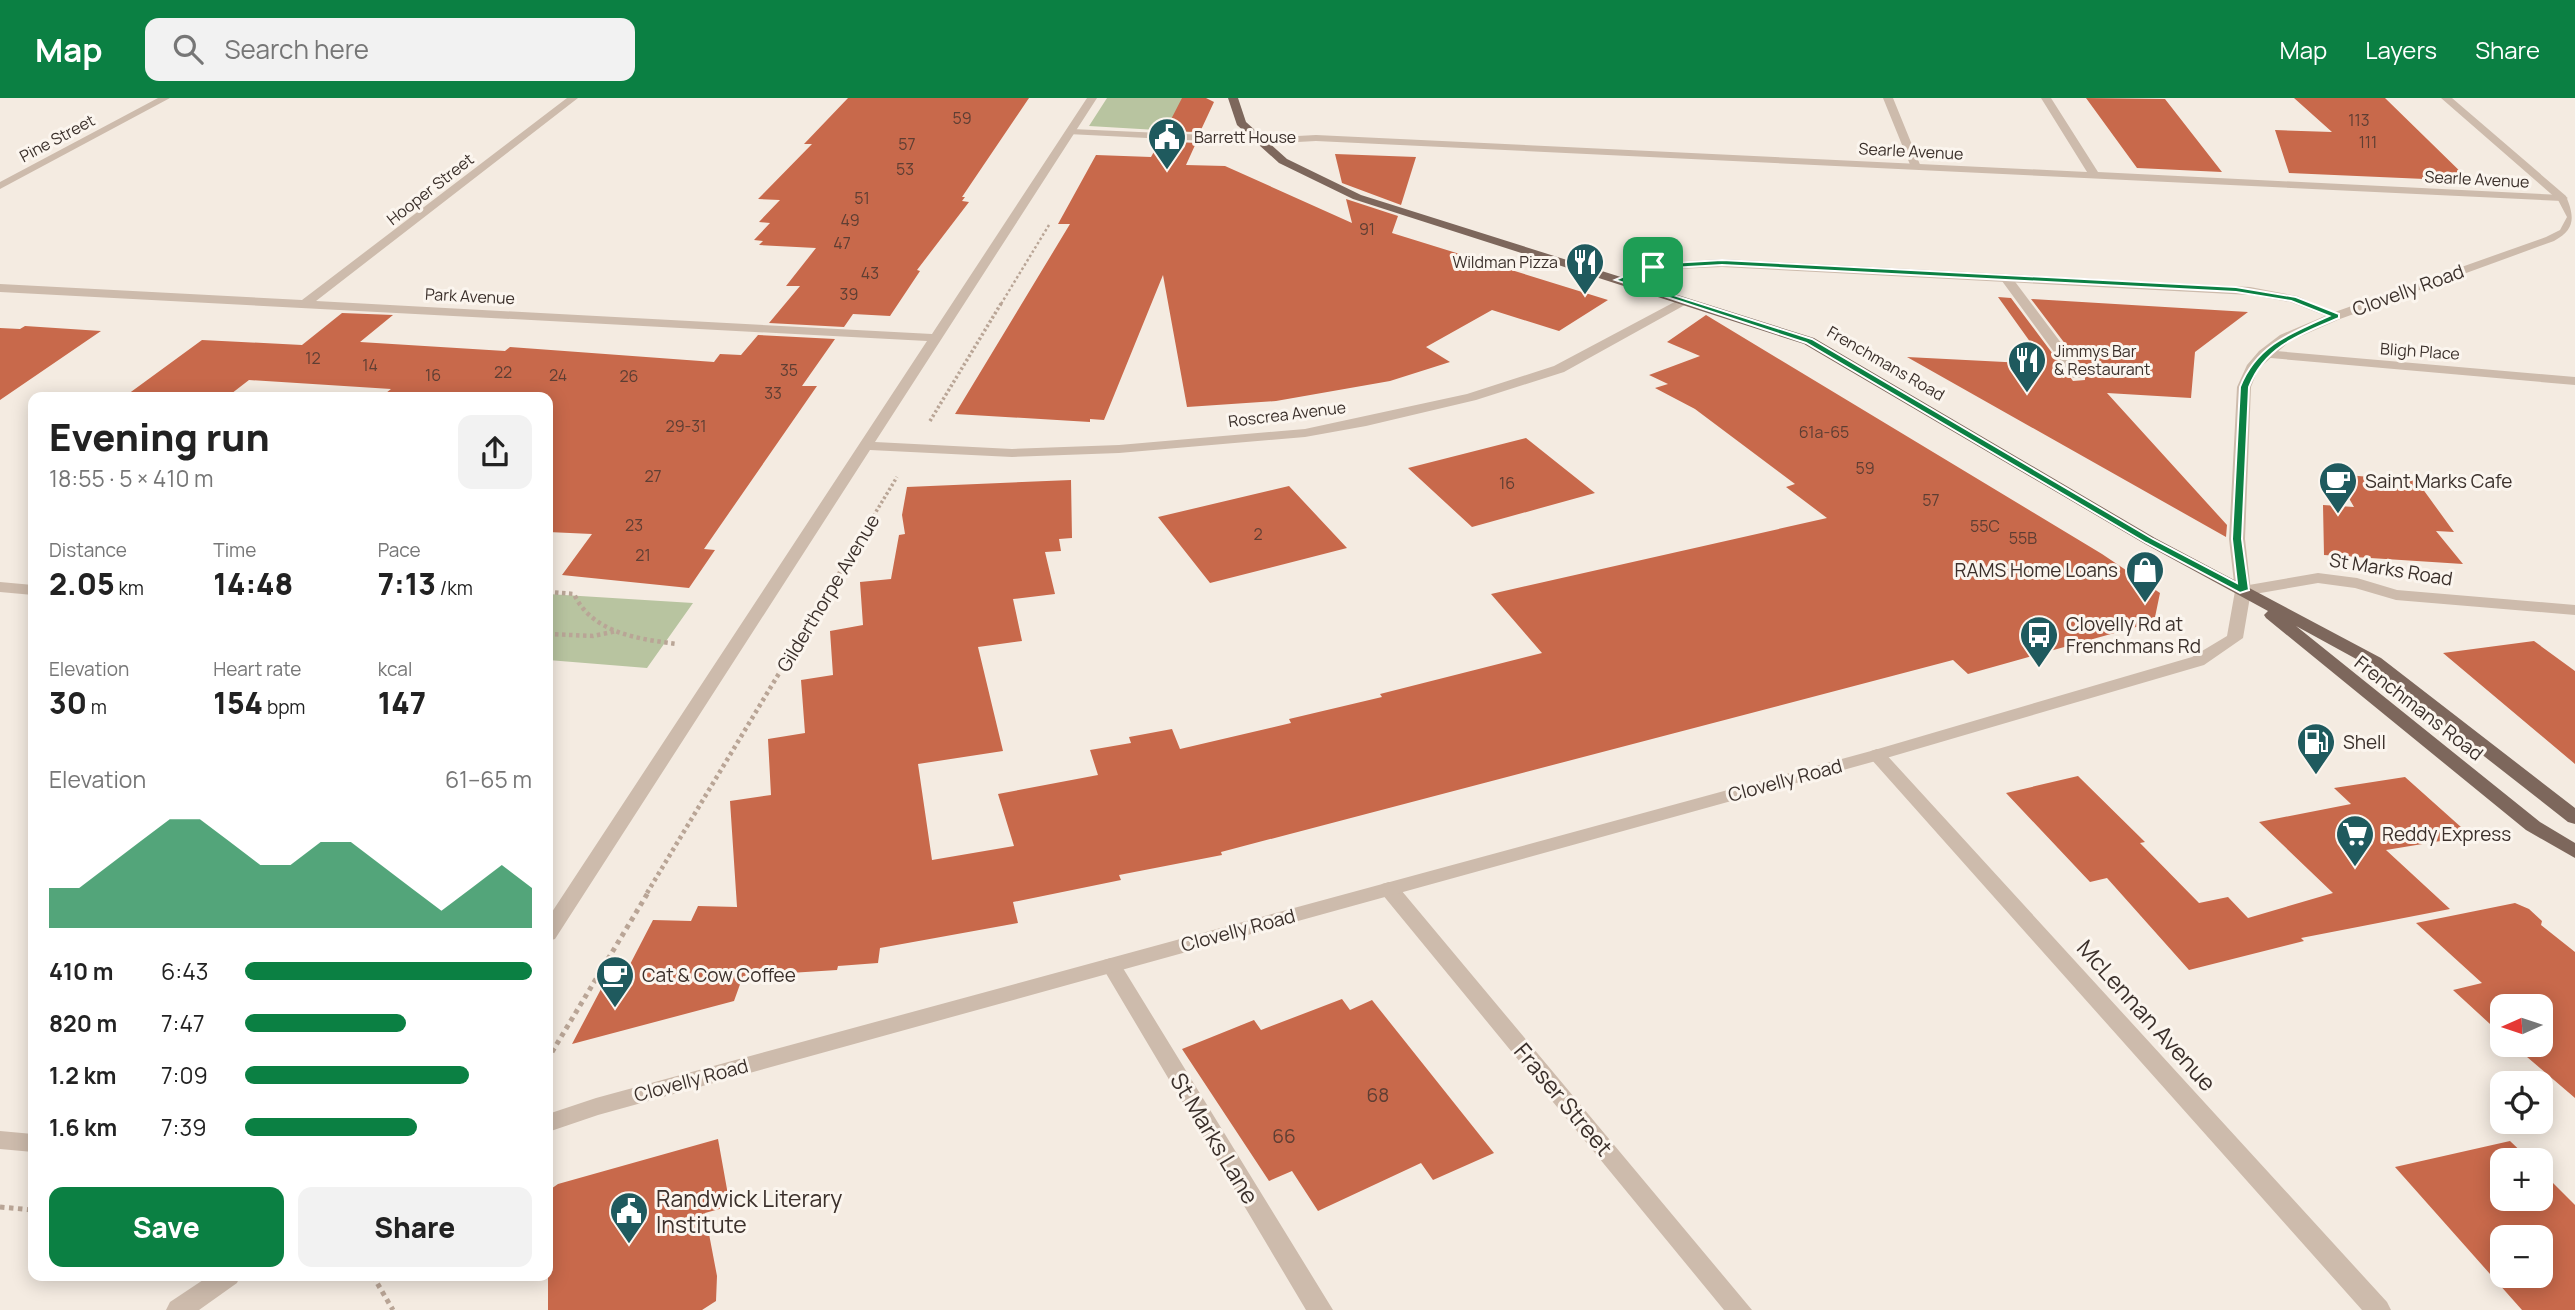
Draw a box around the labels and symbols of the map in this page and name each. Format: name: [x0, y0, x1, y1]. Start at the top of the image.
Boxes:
house number: 59: [952, 107, 972, 129]
street label: Pine Street: [15, 109, 99, 167]
house number: 113: [2348, 109, 2370, 131]
public building icon: Barrett House: [1146, 116, 1188, 171]
place label: Barrett House: [1194, 126, 1296, 148]
house number: 111: [2359, 131, 2377, 153]
house number: 57: [898, 133, 916, 155]
street label: Searle Avenue: [1858, 137, 1964, 165]
street label: Hooper Street: [382, 148, 478, 230]
house number: 53: [896, 158, 914, 180]
street label: Searle Avenue: [2424, 165, 2530, 193]
house number: 51: [854, 187, 870, 209]
house number: 49: [840, 209, 860, 231]
house number: 91: [1359, 218, 1375, 240]
house number: 47: [833, 232, 851, 254]
pin: [1623, 237, 1683, 297]
restaurant icon: Wildman Pizza: [1564, 241, 1606, 296]
place label: Wildman Pizza: [1452, 251, 1558, 273]
street label: Clovelly Road: [2349, 258, 2467, 322]
house number: 43: [861, 262, 879, 284]
street label: Park Avenue: [425, 283, 515, 309]
house number: 39: [840, 283, 858, 305]
street label: Frenchmans Road: [1823, 320, 1949, 406]
street label: Bligh Place: [2379, 337, 2461, 365]
restaurant icon: Jimmys Bar & Restaurant: [2006, 339, 2048, 394]
place label: Jimmys Bar & Restaurant: [2054, 340, 2151, 380]
house number: 12: [305, 347, 321, 369]
house number: 14: [362, 354, 378, 376]
house number: 35: [780, 359, 798, 381]
house number: 22: [494, 361, 512, 383]
house number: 16: [425, 364, 441, 386]
house number: 24: [549, 364, 567, 386]
house number: 26: [619, 365, 639, 387]
house number: 33: [764, 382, 782, 404]
street label: Roscrea Avenue: [1227, 396, 1347, 432]
house number: 29-31: [666, 415, 706, 437]
house number: 61a-65: [1799, 421, 1849, 443]
house number: 59: [1855, 457, 1875, 479]
cafe icon: Saint Marks Cafe: [2317, 460, 2359, 515]
house number: 27: [644, 465, 662, 487]
place label: Saint Marks Cafe: [2365, 468, 2512, 494]
house number: 16: [1499, 472, 1515, 494]
house number: 57: [1922, 489, 1940, 511]
street label: Gilderthorpe Avenue: [771, 509, 885, 677]
house number: 23: [625, 514, 643, 536]
house number: 55C: [1970, 515, 2000, 537]
house number: 2: [1253, 523, 1263, 545]
house number: 55B: [2009, 527, 2037, 549]
house number: 21: [635, 544, 651, 566]
street label: St Marks Road: [2327, 546, 2455, 592]
shop icon: RAMS Home Loans: [2124, 549, 2166, 604]
place label: RAMS Home Loans: [1955, 557, 2118, 583]
place label: Clovelly Rd at Frenchmans Rd: [2066, 611, 2201, 659]
bus stop icon: Clovelly Rd at Frenchmans Rd: [2018, 614, 2060, 669]
street label: Frenchmans Road: [2349, 649, 2489, 767]
fuel station icon: Shell: [2295, 721, 2337, 776]
place label: Shell: [2343, 729, 2386, 755]
street label: Clovelly Road: [1725, 752, 1845, 808]
supermarket icon: Reddy Express: [2334, 813, 2376, 868]
place label: Reddy Express: [2382, 821, 2511, 847]
street label: Clovelly Road: [1178, 902, 1298, 958]
street label: McLennan Avenue: [2070, 932, 2224, 1098]
cafe icon: Cat & Cow Coffee: [594, 954, 636, 1009]
place label: Cat & Cow Coffee: [642, 962, 796, 988]
north arrow: [2490, 994, 2553, 1057]
street label: Fraser Street: [1507, 1036, 1621, 1162]
street label: Clovelly Road: [631, 1052, 751, 1108]
street label: St Marks Lane: [1163, 1066, 1267, 1210]
house number: 68: [1367, 1082, 1389, 1108]
house number: 66: [1272, 1123, 1296, 1149]
place label: Randwick Literary Institute: [656, 1182, 842, 1240]
public building icon: Randwick Literary Institute: [608, 1190, 650, 1245]

